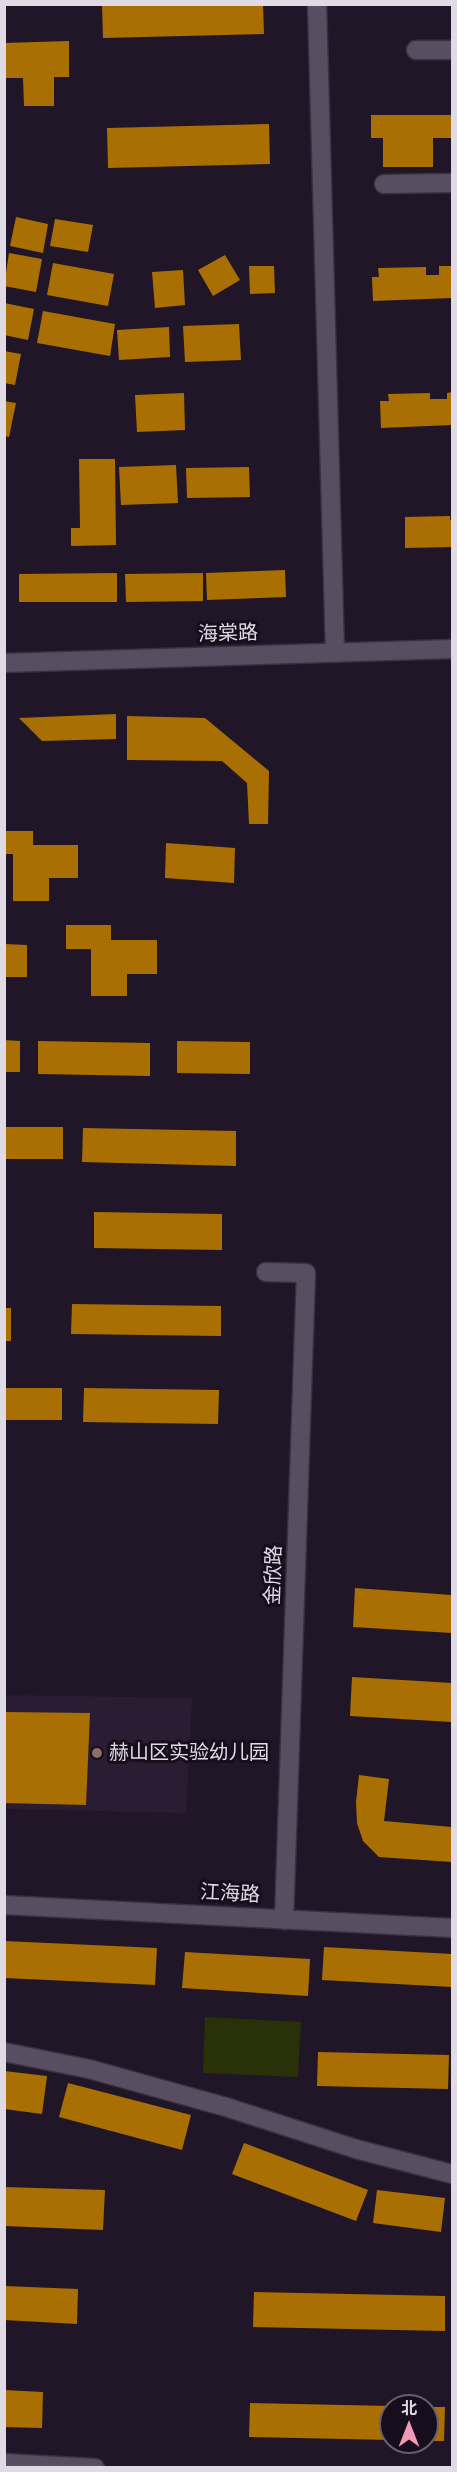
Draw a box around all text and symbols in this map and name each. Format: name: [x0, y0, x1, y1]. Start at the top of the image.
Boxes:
street label: 海棠路: [198, 621, 258, 647]
street label: 金欣路: [261, 1545, 287, 1605]
place label: 赫山区实验幼儿园: [109, 1741, 269, 1765]
marker: 赫山区实验幼儿园: [90, 1746, 104, 1760]
street label: 江海路: [199, 1880, 261, 1908]
north arrow: [379, 2394, 439, 2454]
text: 北: [401, 2398, 417, 2418]

